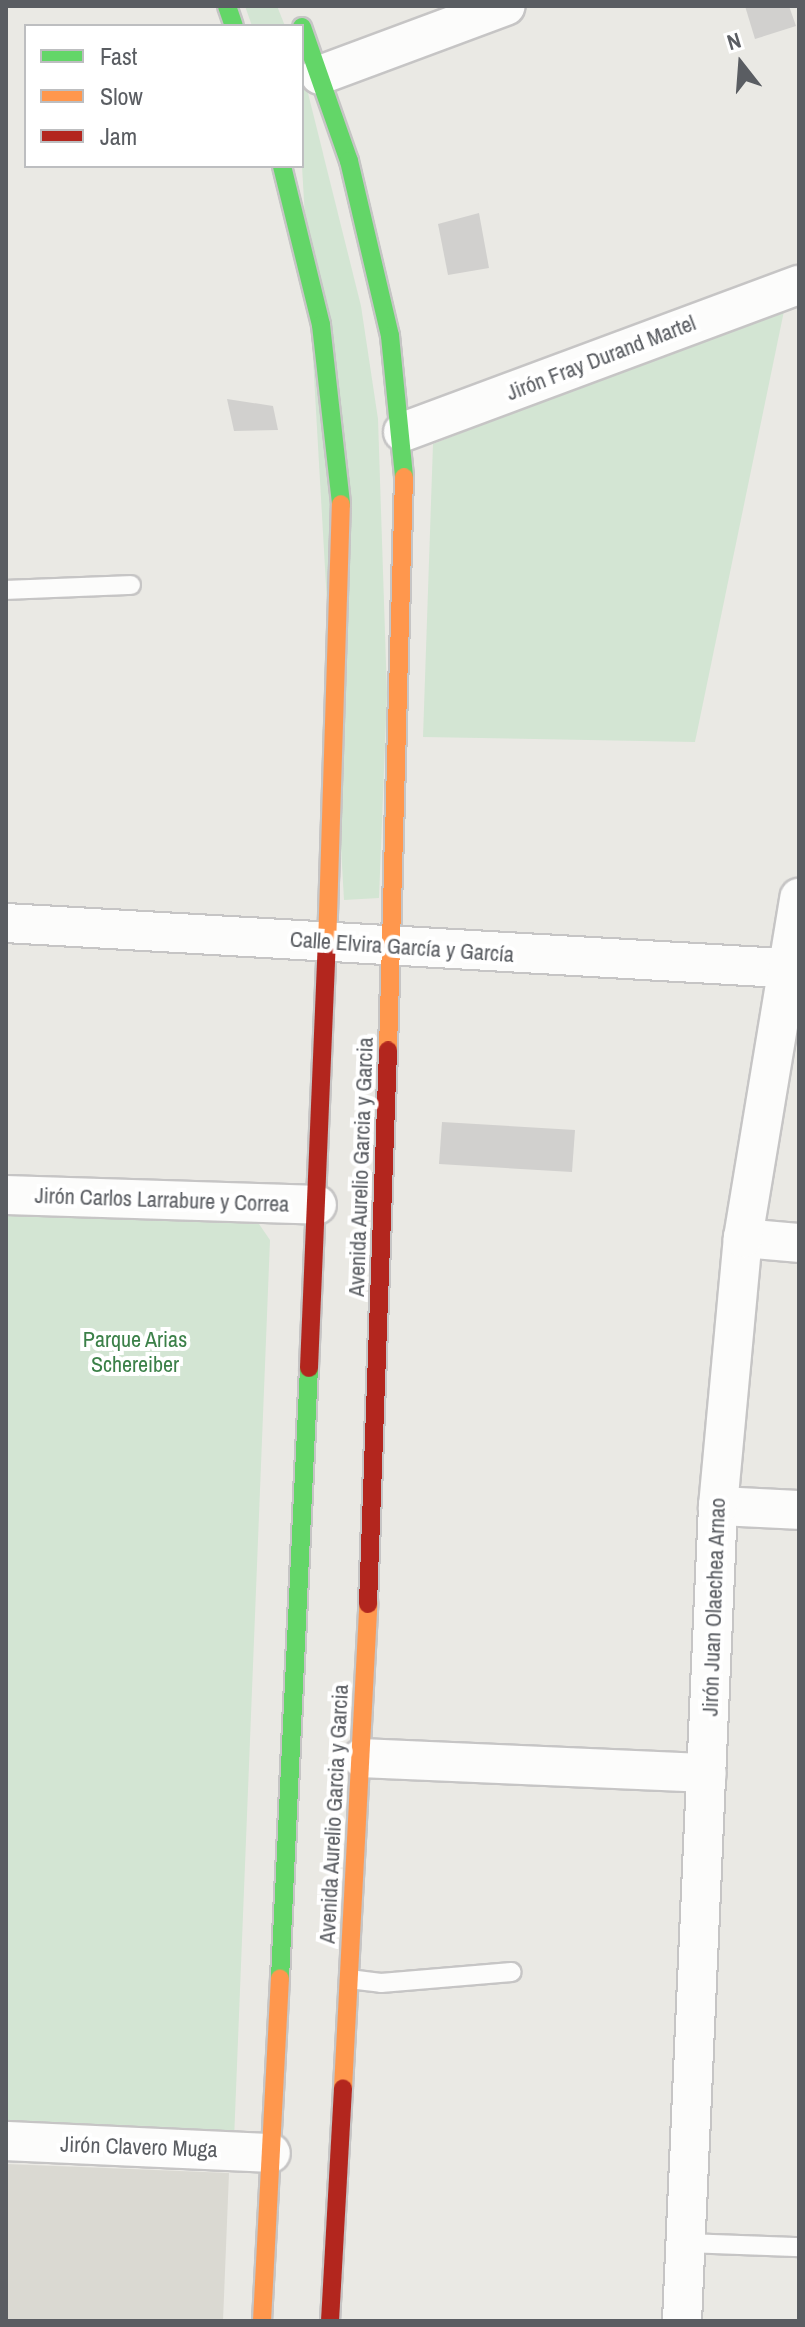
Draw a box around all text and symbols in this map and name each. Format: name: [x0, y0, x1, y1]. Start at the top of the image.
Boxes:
legend: [24, 24, 304, 168]
north arrow: [701, 24, 781, 104]
text: N: [723, 25, 745, 57]
text: Fast: [100, 40, 137, 72]
text: Slow: [100, 80, 143, 112]
text: Jam: [100, 120, 137, 152]
street label: Jirón Fray Durand Martel: [503, 310, 699, 406]
street label: Calle Elvira García y García: [289, 926, 515, 968]
street label: Avenida Aurelio Garcia y Garcia: [343, 1036, 379, 1298]
street label: Jirón Carlos Larrabure y Correa: [34, 1182, 290, 1218]
park label: Parque Arias Schereiber: [82, 1326, 188, 1378]
street label: Jirón Juan Olaechea Arnao: [697, 1497, 731, 1717]
street label: Avenida Aurelio Garcia y Garcia: [314, 1683, 354, 1945]
street label: Jirón Clavero Muga: [60, 2131, 218, 2163]

